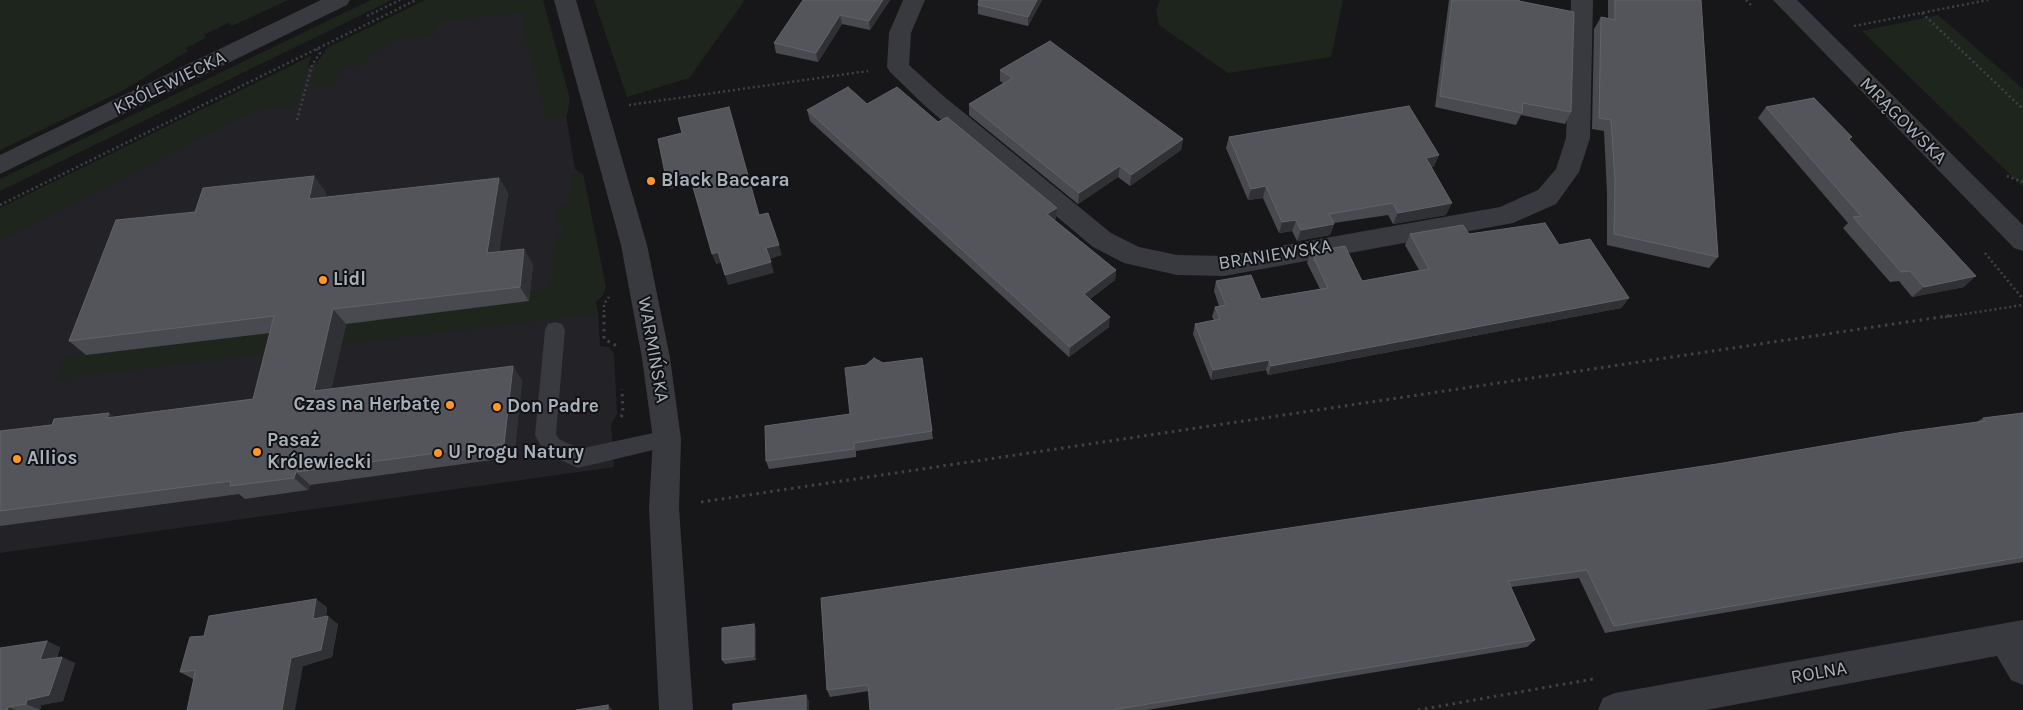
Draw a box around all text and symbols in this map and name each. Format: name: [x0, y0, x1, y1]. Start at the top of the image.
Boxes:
street label: KRÓLEWIECKA: [110, 46, 230, 120]
street label: MRĄGOWSKA: [1855, 73, 1951, 169]
place label: Black Baccara: [661, 170, 790, 192]
marker: Black Baccara: [645, 175, 657, 187]
street label: BRANIEWSKA: [1217, 235, 1333, 275]
place label: Lidl: [333, 269, 366, 291]
marker: Lidl: [317, 274, 329, 286]
street label: WARMIŃSKA: [632, 295, 674, 405]
place label: Czas na Herbatę: [294, 394, 440, 416]
place label: Don Padre: [507, 396, 599, 418]
marker: Czas na Herbatę: [444, 399, 456, 411]
marker: Don Padre: [491, 401, 503, 413]
place label: Pasaż Królewiecki: [267, 430, 372, 474]
place label: U Progu Natury: [448, 442, 584, 464]
marker: Pasaż Królewiecki: [251, 446, 263, 458]
marker: U Progu Natury: [432, 447, 444, 459]
place label: Allios: [27, 448, 77, 470]
marker: Allios: [11, 453, 23, 465]
street label: ROLNA: [1789, 657, 1849, 689]

